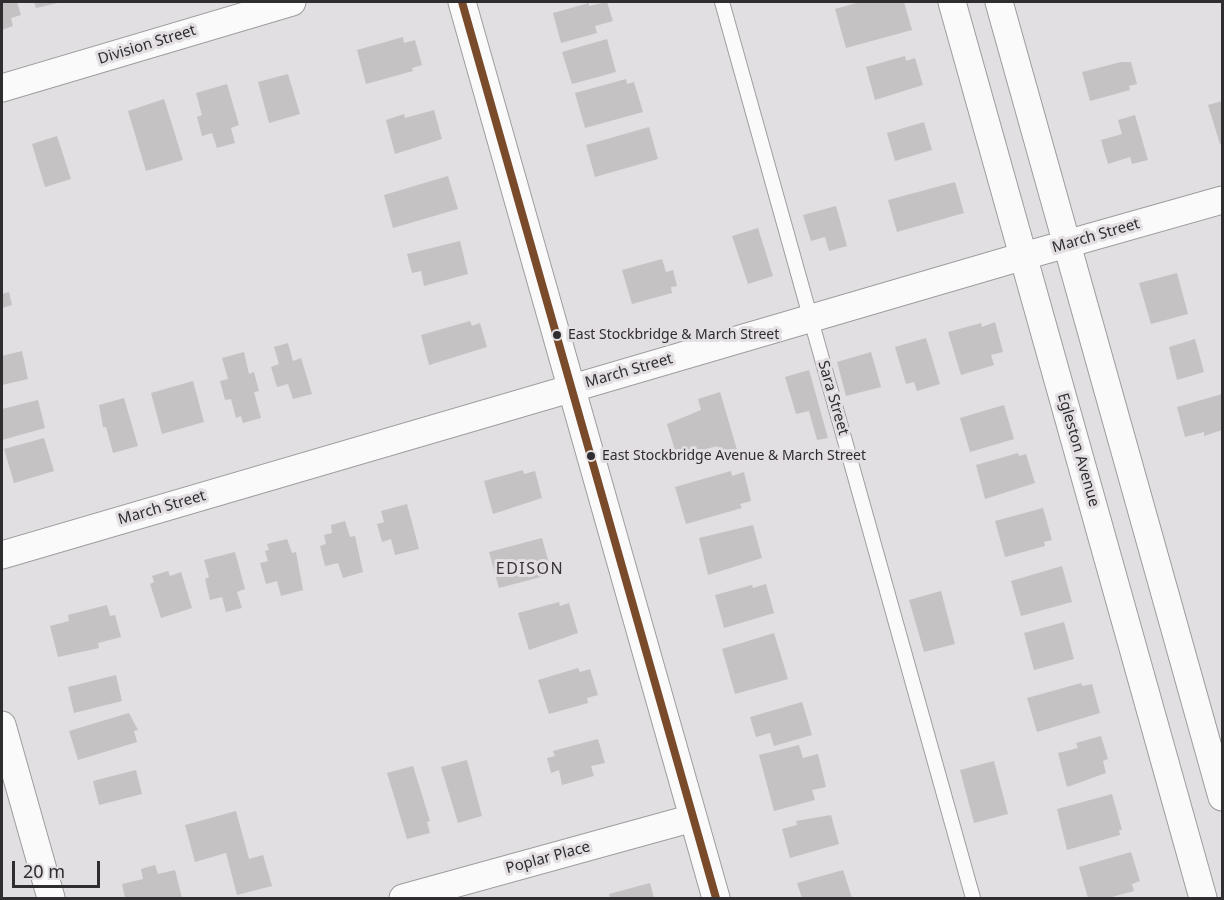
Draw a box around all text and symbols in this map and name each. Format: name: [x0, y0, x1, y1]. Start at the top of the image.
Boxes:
street label: Division Street: [96, 22, 198, 68]
street label: March Street: [1050, 215, 1142, 257]
place label: East Stockbridge & March Street: [568, 327, 779, 343]
marker: East Stockbridge & March Street: [551, 329, 563, 341]
street label: March Street: [583, 350, 675, 392]
street label: Sara Street: [814, 359, 852, 437]
street label: Egleston Avenue: [1053, 391, 1103, 509]
place label: East Stockbridge Avenue & March Street: [602, 448, 866, 464]
marker: East Stockbridge Avenue & March Street: [585, 450, 597, 462]
street label: March Street: [116, 487, 208, 529]
district label: EDISON: [496, 559, 564, 579]
street label: Poplar Place: [504, 838, 592, 878]
scale bar: [15, 849, 104, 887]
text: 20 m: [23, 859, 65, 883]

